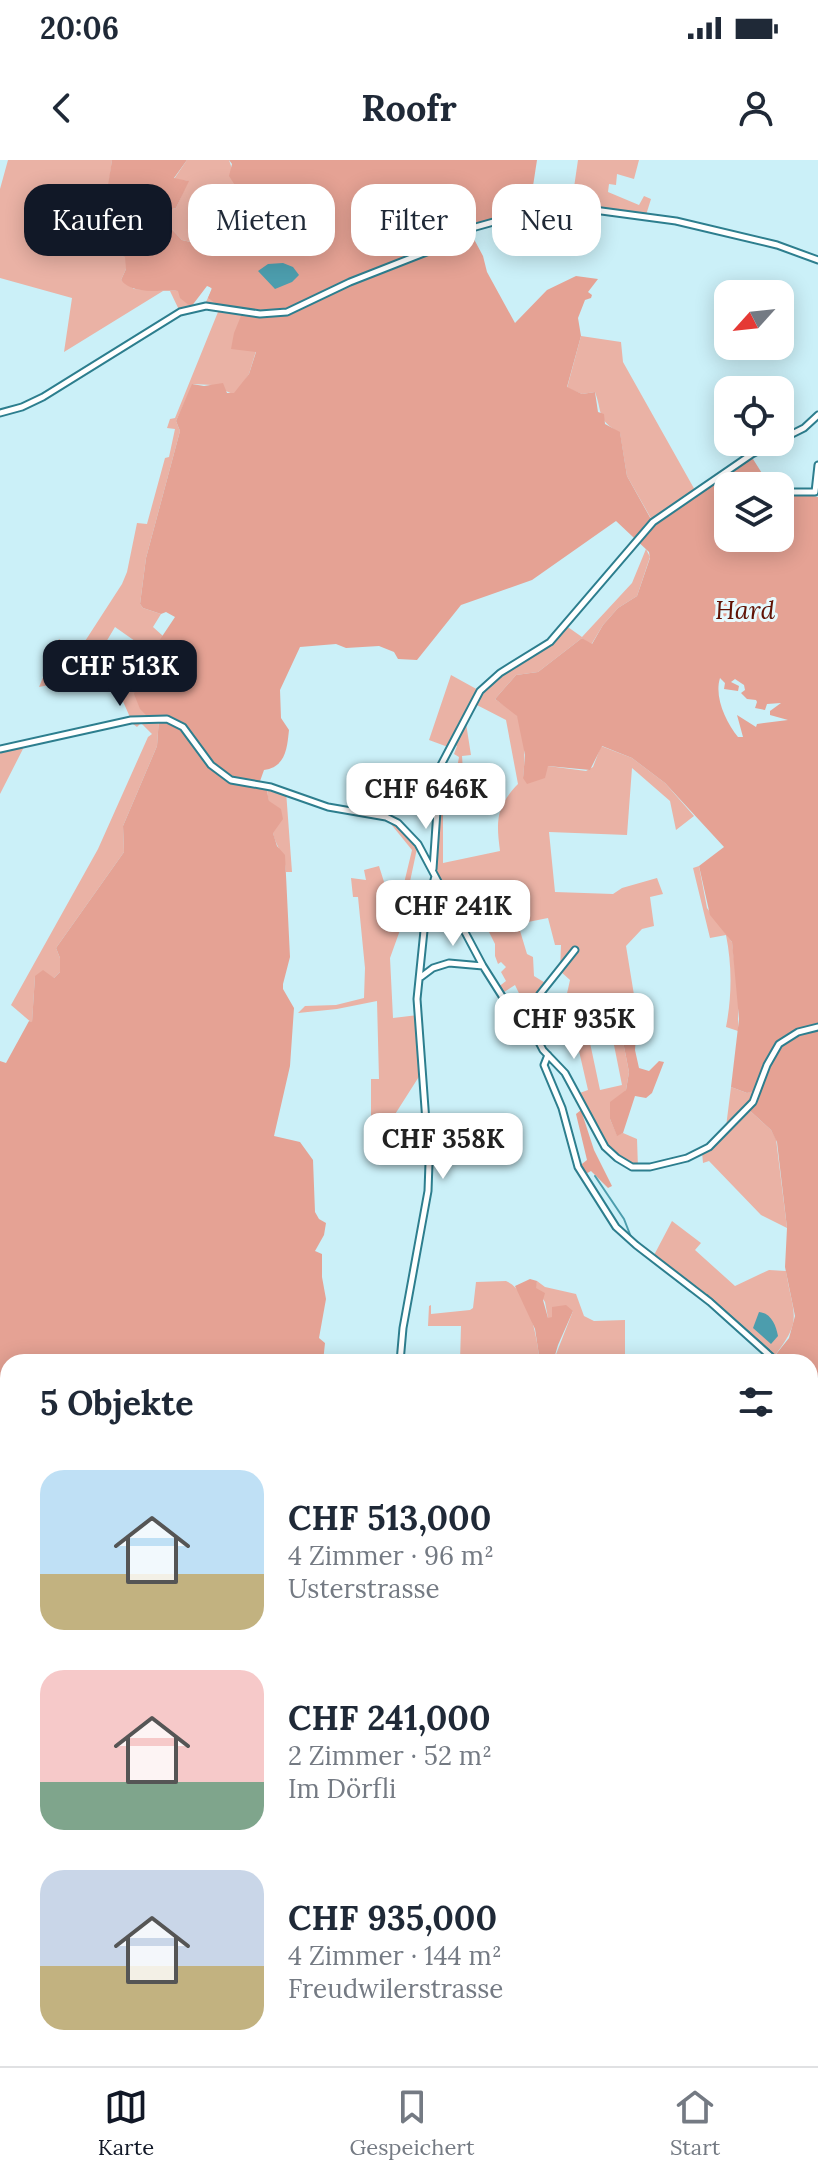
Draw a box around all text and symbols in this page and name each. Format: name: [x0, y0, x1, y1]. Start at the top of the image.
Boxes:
text: 20:06: [40, 9, 119, 47]
text: Roofr: [361, 85, 457, 131]
icon: back: [40, 86, 84, 130]
icon: person: [734, 86, 778, 130]
chip: Kaufen: [24, 184, 172, 256]
chip: Mieten: [188, 184, 335, 256]
chip: Filter: [351, 184, 476, 256]
chip: Neu: [492, 184, 601, 256]
north arrow: [714, 280, 794, 360]
map controls: [714, 280, 794, 552]
button: locate: [714, 376, 794, 456]
button: layers: [714, 472, 794, 552]
park label: Hard: [715, 593, 775, 626]
pin: CHF 513K: [37, 640, 203, 708]
text: CHF 513K: [61, 649, 179, 682]
pin: CHF 646K: [343, 763, 509, 831]
text: CHF 646K: [364, 772, 488, 805]
pin: CHF 241K: [370, 880, 536, 948]
text: CHF 241K: [394, 889, 512, 922]
pin: CHF 935K: [491, 993, 657, 1061]
text: CHF 935K: [513, 1002, 635, 1035]
pin: CHF 358K: [360, 1113, 526, 1181]
text: CHF 358K: [382, 1122, 504, 1155]
icon: filters: [734, 1380, 778, 1424]
text: 5 Objekte: [40, 1381, 194, 1424]
text: CHF 513,000: [288, 1496, 491, 1539]
icon: home: [104, 1502, 200, 1598]
text: 4 Zimmer · 96 m²: [288, 1539, 494, 1572]
text: Usterstrasse: [288, 1572, 440, 1605]
text: CHF 241,000: [288, 1696, 491, 1739]
icon: home: [104, 1702, 200, 1798]
text: 2 Zimmer · 52 m²: [288, 1739, 492, 1772]
text: Im Dörfli: [288, 1772, 396, 1805]
text: CHF 935,000: [288, 1896, 497, 1939]
icon: home: [104, 1902, 200, 1998]
text: 4 Zimmer · 144 m²: [288, 1939, 502, 1972]
text: Freudwilerstrasse: [288, 1972, 503, 2005]
tab: Karte: [98, 2085, 154, 2161]
tab: Gespeichert: [349, 2085, 475, 2161]
tab: Start: [670, 2085, 720, 2161]

